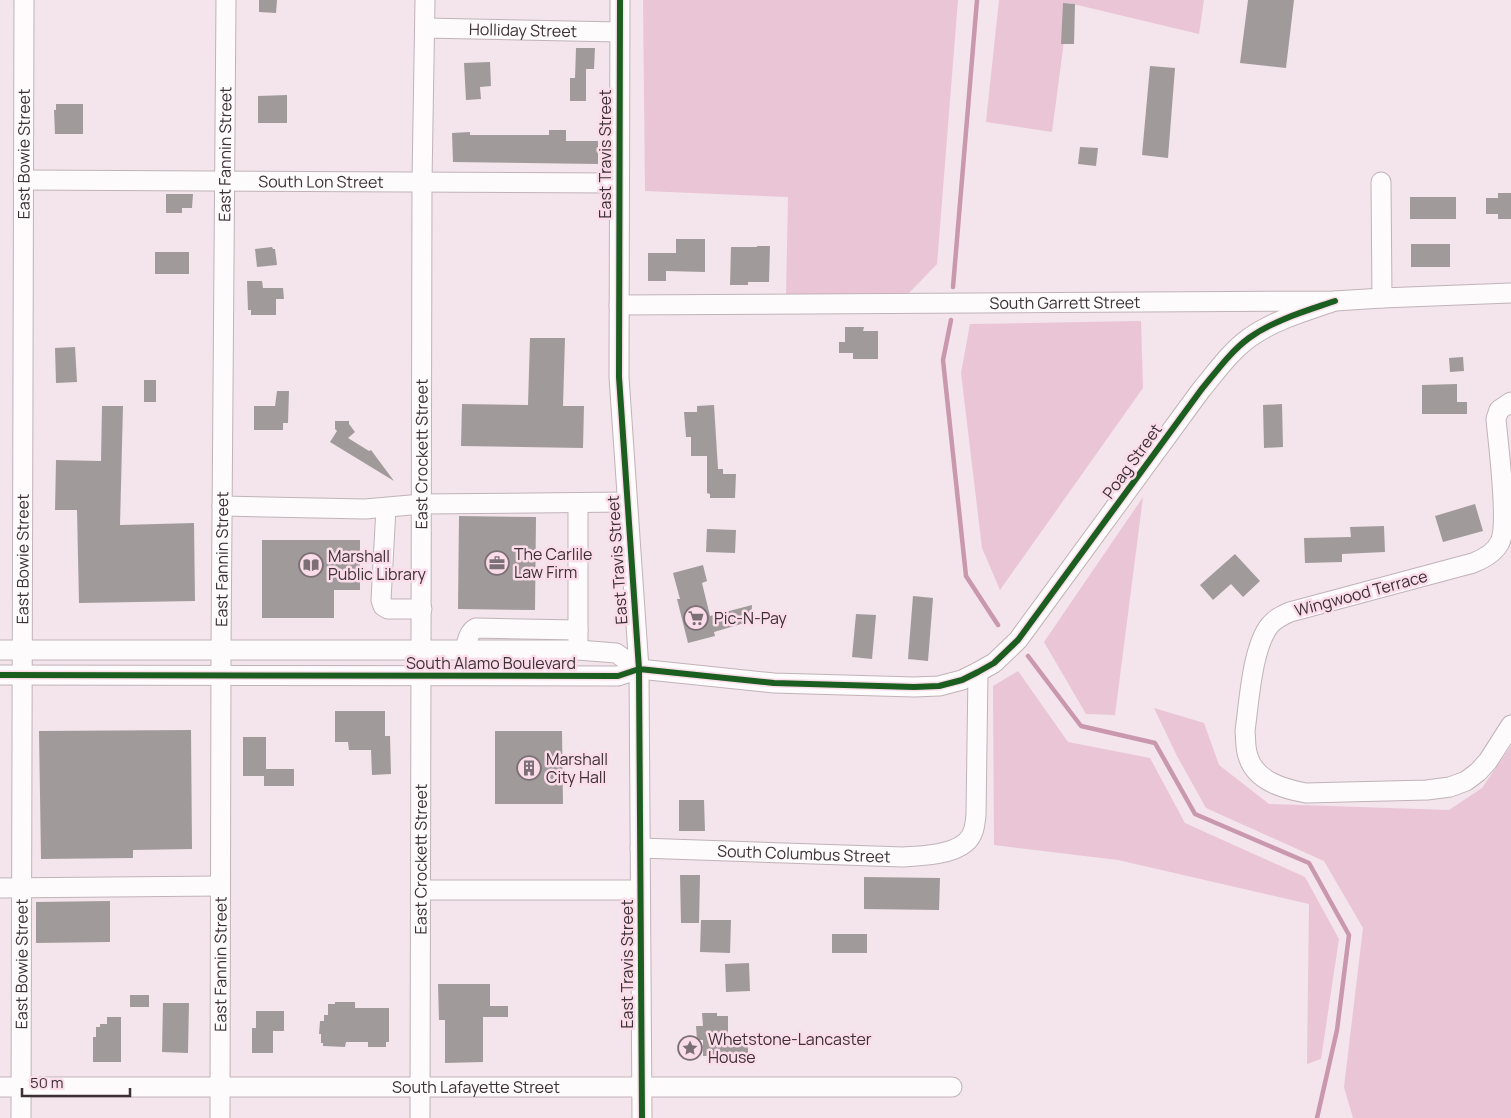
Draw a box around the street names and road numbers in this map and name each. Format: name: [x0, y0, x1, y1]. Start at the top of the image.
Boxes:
street label: Holliday Street: [469, 18, 577, 42]
street label: East Fannin Street: [213, 86, 236, 222]
street label: East Bowie Street: [12, 89, 35, 219]
street label: East Travis Street: [594, 89, 616, 219]
street label: South Lon Street: [258, 170, 384, 193]
street label: South Garrett Street: [989, 291, 1141, 314]
street label: East Crockett Street: [410, 379, 433, 529]
street label: Poag Street: [1097, 419, 1167, 503]
street label: East Fannin Street: [210, 491, 233, 627]
street label: East Bowie Street: [11, 494, 34, 624]
street label: East Travis Street: [602, 495, 632, 625]
street label: Wingwood Terrace: [1292, 565, 1430, 621]
street label: South Alamo Boulevard: [406, 652, 576, 674]
street label: East Crockett Street: [409, 784, 432, 934]
street label: South Columbus Street: [717, 840, 891, 868]
street label: East Fannin Street: [209, 896, 231, 1032]
street label: East Bowie Street: [10, 899, 33, 1029]
street label: East Travis Street: [616, 899, 638, 1029]
street label: South Lafayette Street: [392, 1076, 560, 1098]

